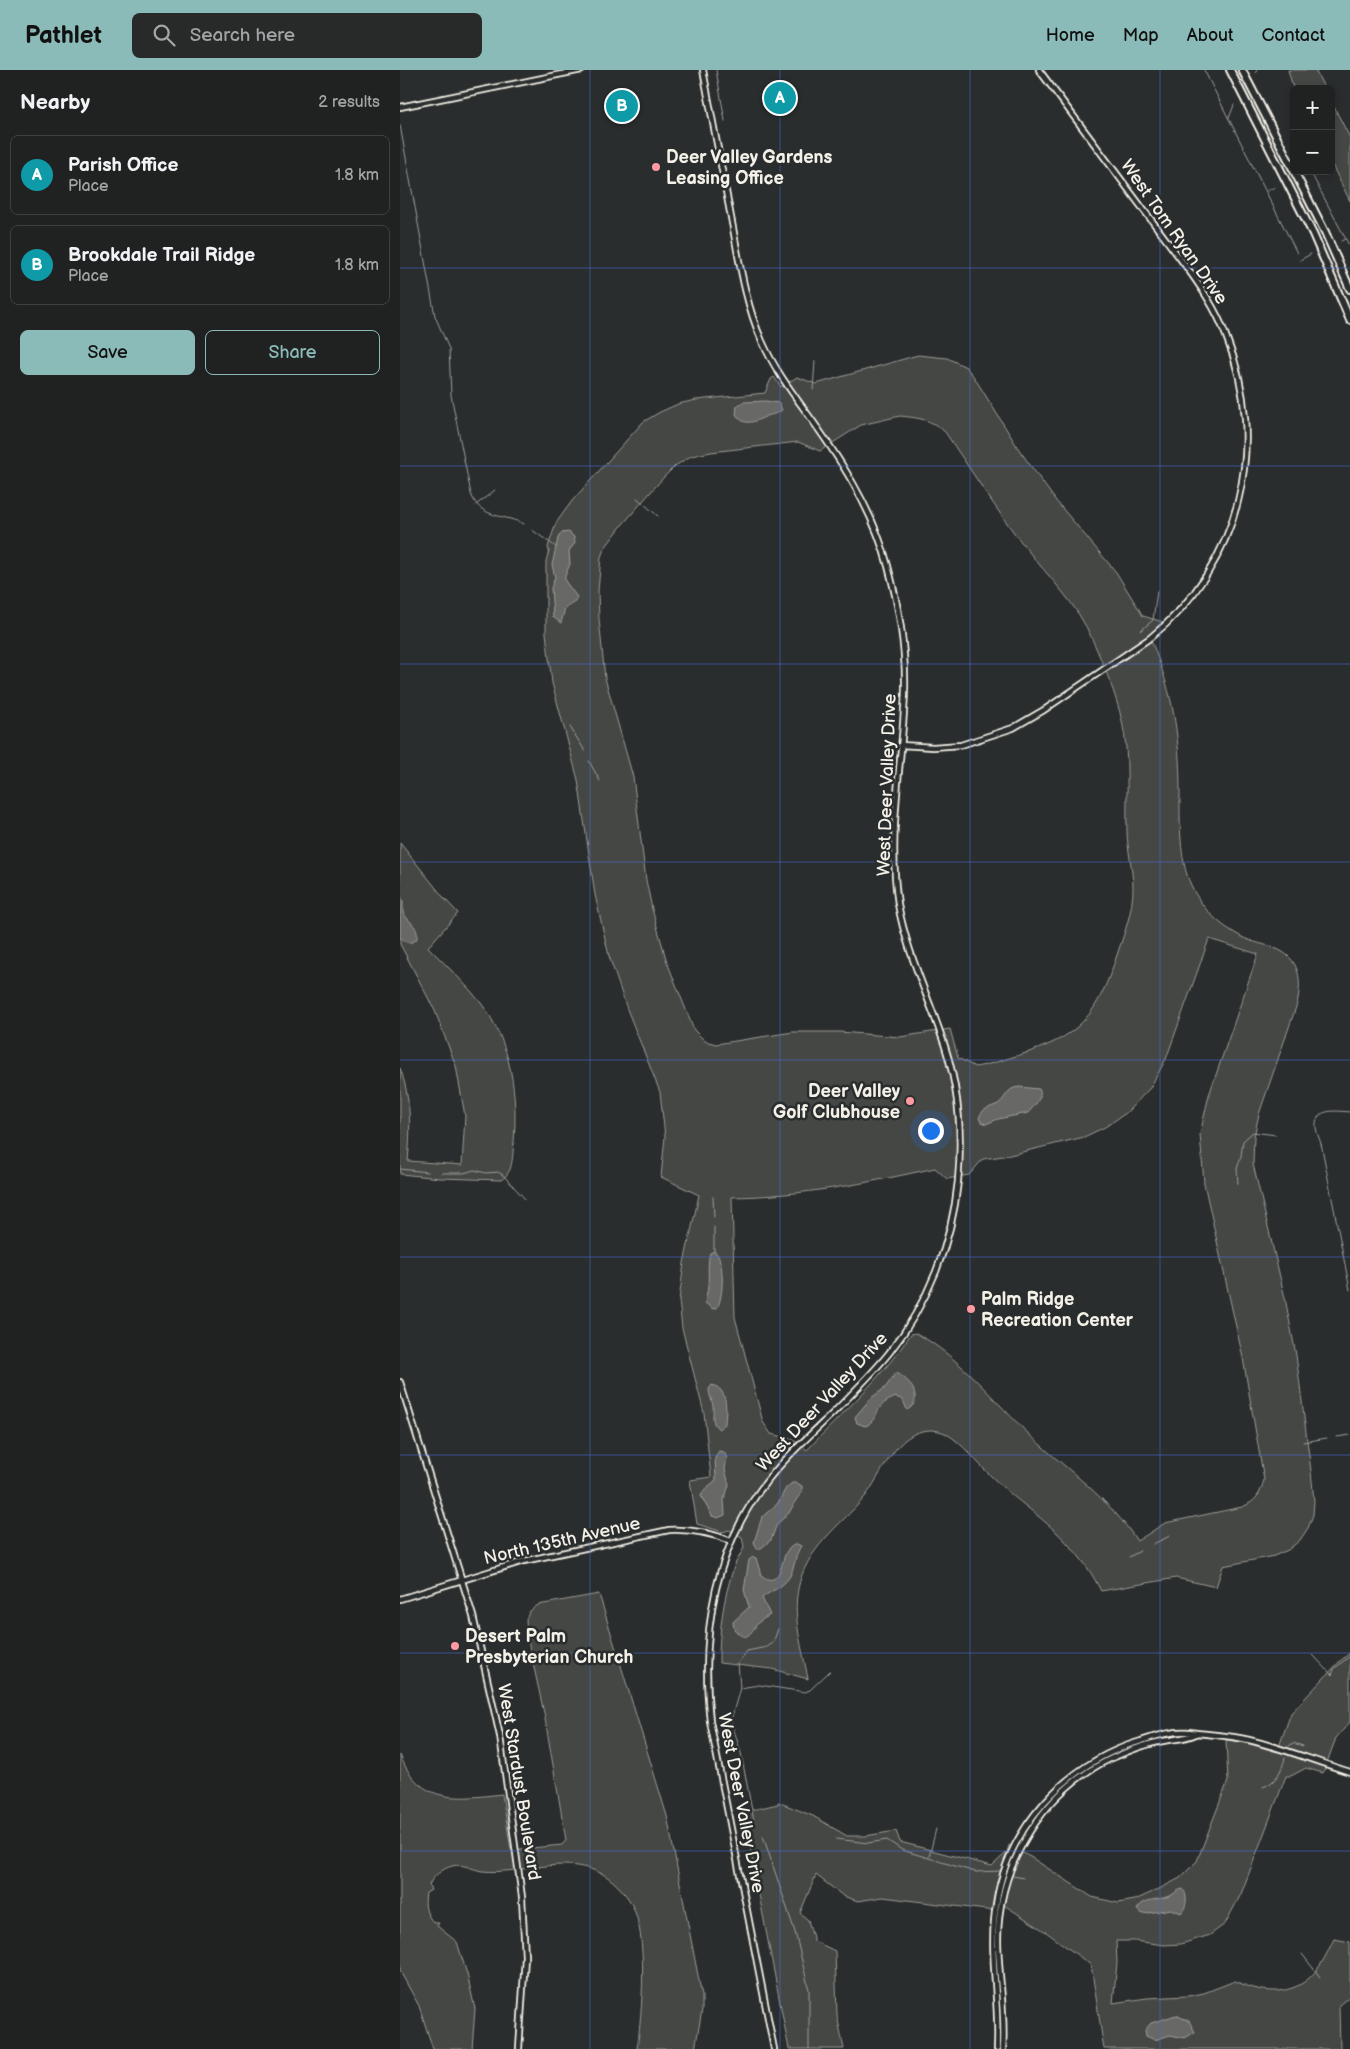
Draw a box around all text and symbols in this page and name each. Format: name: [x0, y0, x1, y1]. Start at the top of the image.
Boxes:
search box: [132, 13, 482, 58]
text: Pathlet: [25, 21, 102, 50]
icon: search: [150, 21, 178, 49]
text: Search here: [190, 24, 295, 47]
text: Home: [1046, 25, 1095, 46]
text: Map: [1123, 25, 1159, 46]
text: About: [1187, 25, 1234, 46]
text: Contact: [1262, 25, 1325, 46]
pin: A: [764, 79, 796, 117]
map controls: [1290, 85, 1335, 175]
button: +: [1290, 85, 1335, 130]
pin: B: [606, 87, 638, 125]
text: Nearby: [20, 90, 90, 115]
text: 2 results: [318, 93, 380, 112]
button: −: [1290, 130, 1335, 175]
place label: Deer Valley Gardens Leasing Office: [666, 147, 833, 189]
text: Parish Office: [68, 154, 178, 177]
street label: West Tom Ryan Drive: [1116, 156, 1232, 309]
marker: Deer Valley Gardens Leasing Office: [650, 161, 662, 173]
text: A: [32, 166, 42, 185]
text: 1.8 km: [335, 166, 379, 185]
text: Place: [68, 177, 109, 196]
text: Brookdale Trail Ridge: [68, 244, 255, 267]
text: B: [31, 256, 43, 275]
text: 1.8 km: [335, 256, 379, 275]
text: Place: [68, 267, 109, 286]
button: Save: [20, 330, 195, 375]
button: Share: [205, 330, 380, 375]
street label: West Deer Valley Drive: [873, 693, 901, 877]
place label: Deer Valley Golf Clubhouse: [773, 1081, 901, 1123]
marker: Deer Valley Golf Clubhouse: [904, 1095, 916, 1107]
your location: [918, 1118, 944, 1144]
place label: Palm Ridge Recreation Center: [981, 1289, 1134, 1331]
marker: Palm Ridge Recreation Center: [965, 1303, 977, 1315]
street label: West Deer Valley Drive: [752, 1328, 892, 1476]
street label: North 135th Avenue: [482, 1513, 643, 1569]
place label: Desert Palm Presbyterian Church: [465, 1626, 633, 1668]
marker: Desert Palm Presbyterian Church: [449, 1640, 461, 1652]
street label: West Stardust Boulevard: [493, 1682, 545, 1882]
street label: West Deer Valley Drive: [713, 1711, 769, 1895]

